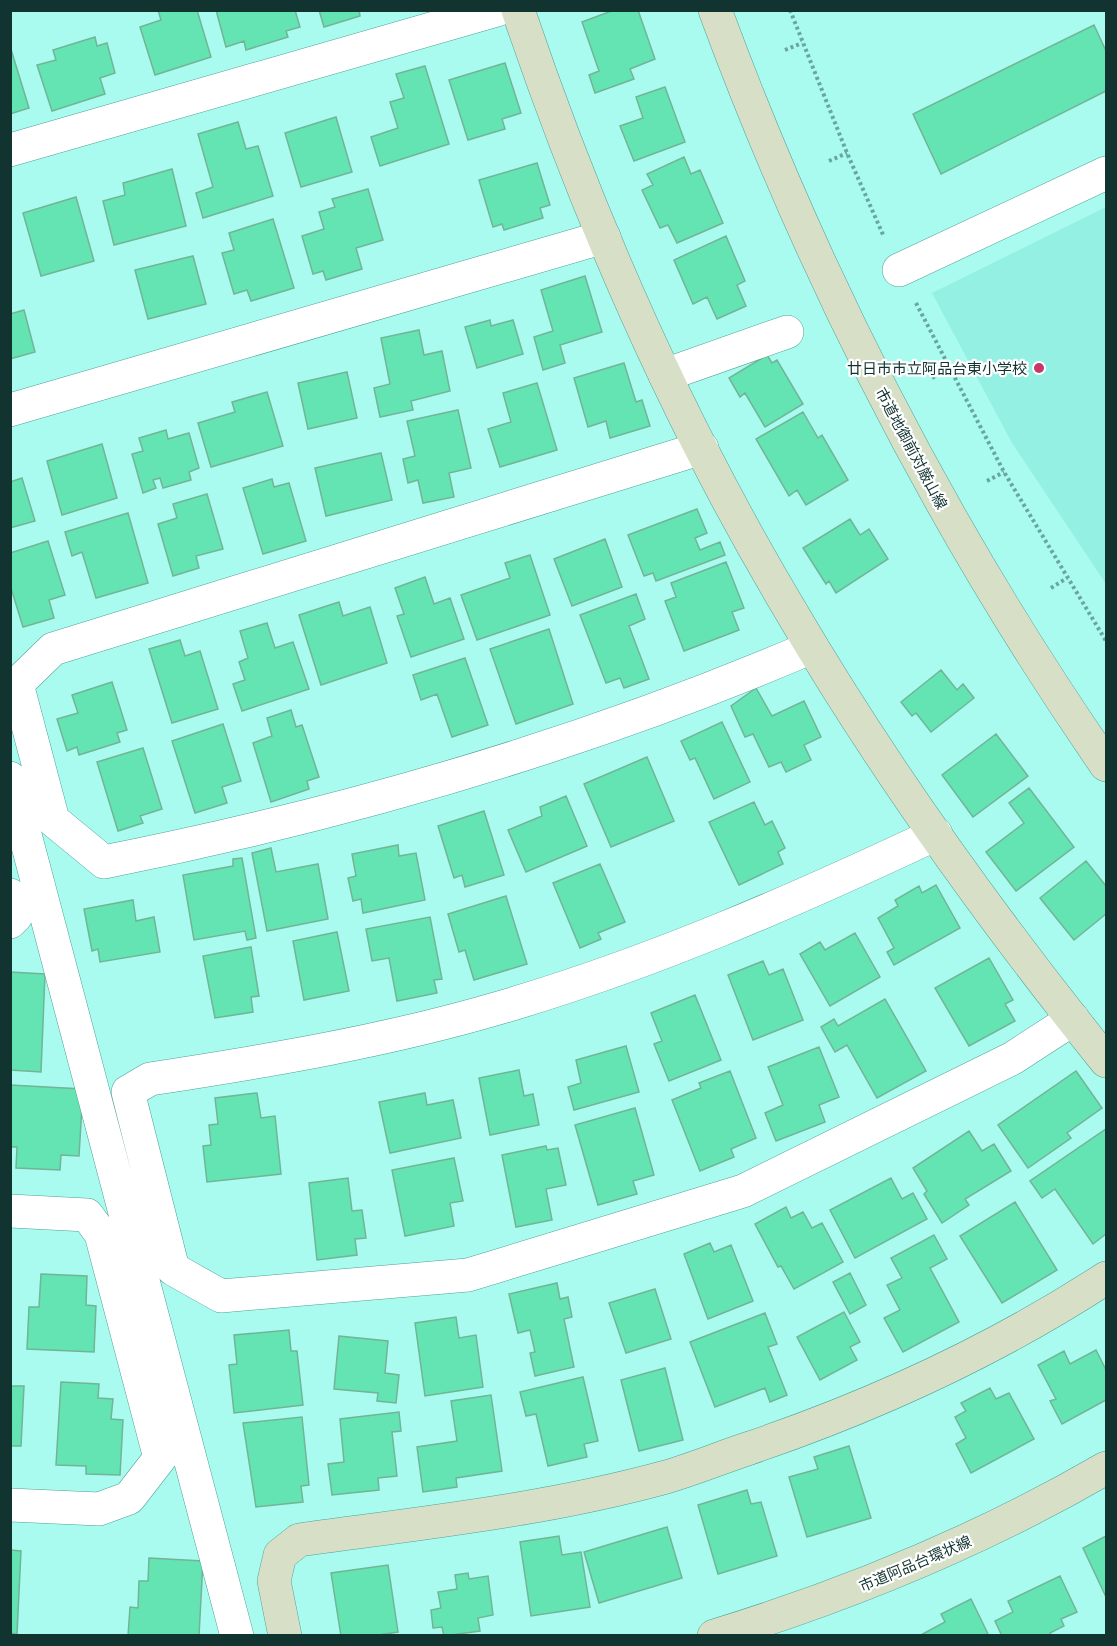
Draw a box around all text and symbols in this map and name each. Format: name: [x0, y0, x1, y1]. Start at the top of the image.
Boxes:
place label: 廿日市市立阿品台東小学校: [847, 359, 1027, 377]
marker: 廿日市市立阿品台東小学校: [1032, 361, 1046, 375]
street label: 市道地御前対厳山線: [872, 384, 952, 512]
street label: 市道阿品台環状線: [856, 1531, 974, 1595]

